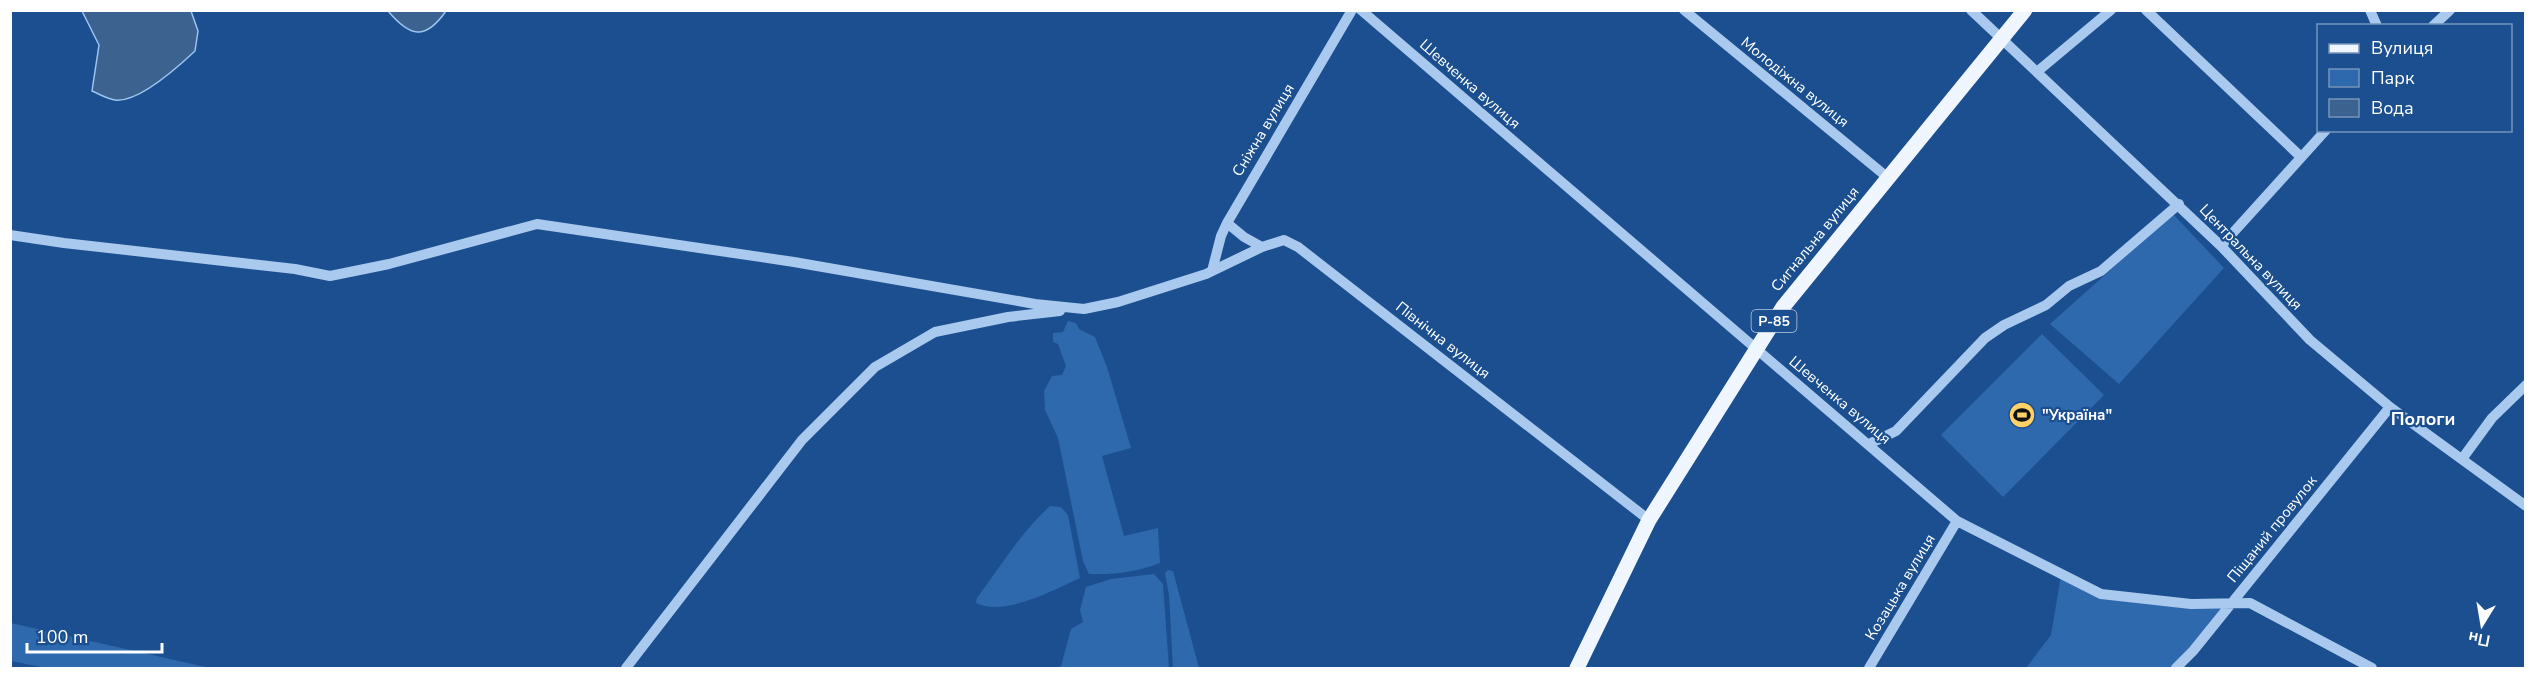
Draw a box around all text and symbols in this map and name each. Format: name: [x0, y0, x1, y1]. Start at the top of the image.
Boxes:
legend: [2317, 24, 2512, 132]
street label: Молодіжна вулиця: [1737, 32, 1853, 132]
street label: Шевченка вулиця: [1415, 35, 1525, 133]
text: Вулиця: [2371, 36, 2433, 60]
text: Парк: [2371, 66, 2415, 90]
street label: Сніжна вулиця: [1227, 80, 1299, 180]
text: Вода: [2371, 96, 2414, 120]
street label: Сигнальна вулиця: [1766, 182, 1864, 296]
street label: Центральна вулиця: [2195, 200, 2307, 314]
street label: Північна вулиця: [1392, 297, 1494, 383]
road number: Р-85: [1752, 310, 1796, 332]
street label: Шевченка вулиця: [1785, 351, 1895, 449]
sports icon: "Україна": [2007, 400, 2037, 430]
place label: "Україна": [2042, 405, 2112, 425]
district label: Пологи: [2391, 407, 2455, 431]
street label: Піщаний провулок: [2223, 471, 2321, 587]
street label: Козацька вулиця: [1860, 530, 1940, 644]
north arrow: [2452, 595, 2512, 655]
scale bar: [27, 616, 162, 654]
text: 100 m: [36, 625, 88, 649]
text: Пн: [2466, 626, 2492, 652]

